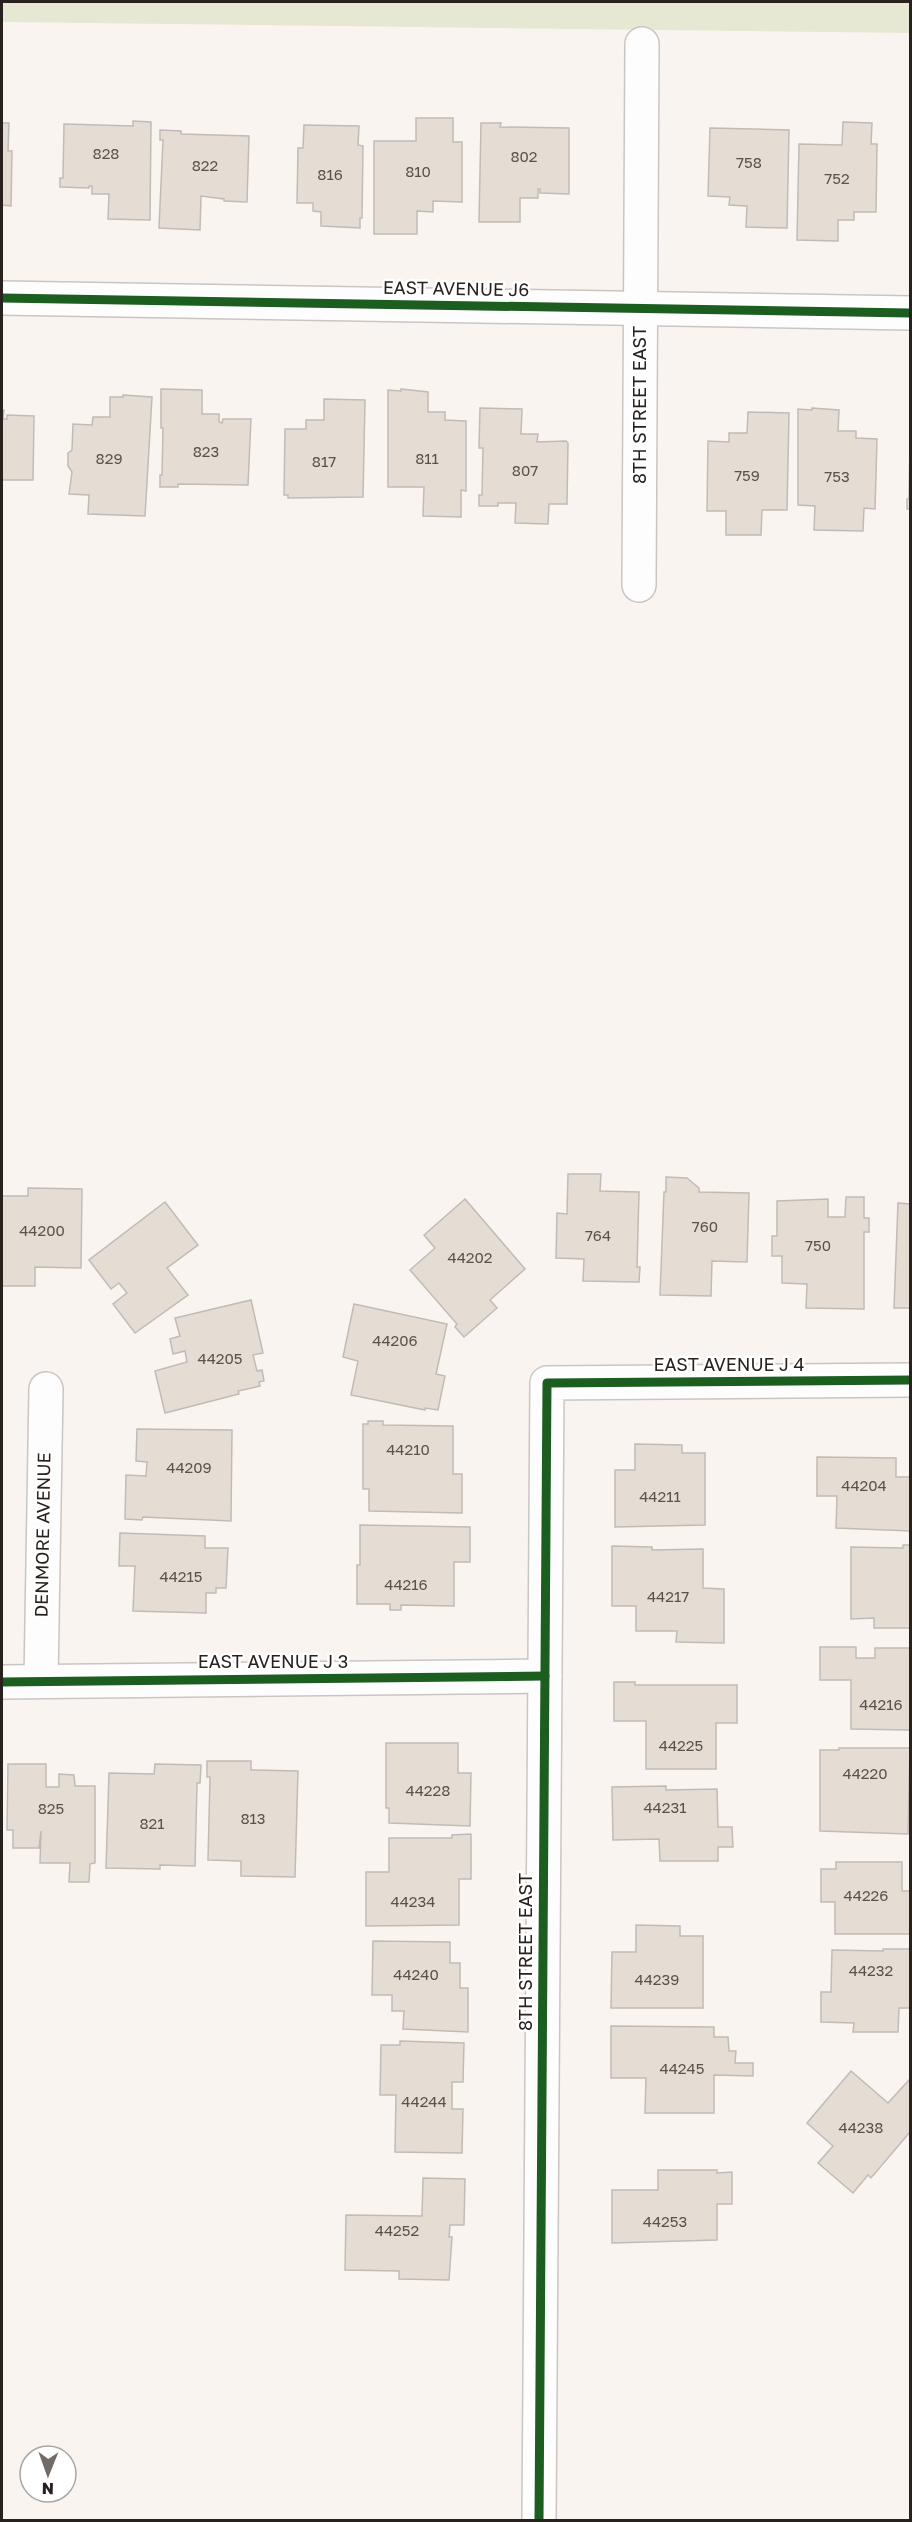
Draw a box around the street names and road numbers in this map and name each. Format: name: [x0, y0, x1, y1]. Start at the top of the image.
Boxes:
street label: EAST AVENUE J6: [383, 276, 529, 300]
street label: 8TH STREET EAST: [628, 326, 650, 484]
street label: EAST AVENUE J 4: [653, 1353, 805, 1375]
street label: DENMORE AVENUE: [30, 1452, 54, 1618]
street label: EAST AVENUE J 3: [198, 1650, 348, 1672]
street label: 8TH STREET EAST: [514, 1873, 536, 2031]

